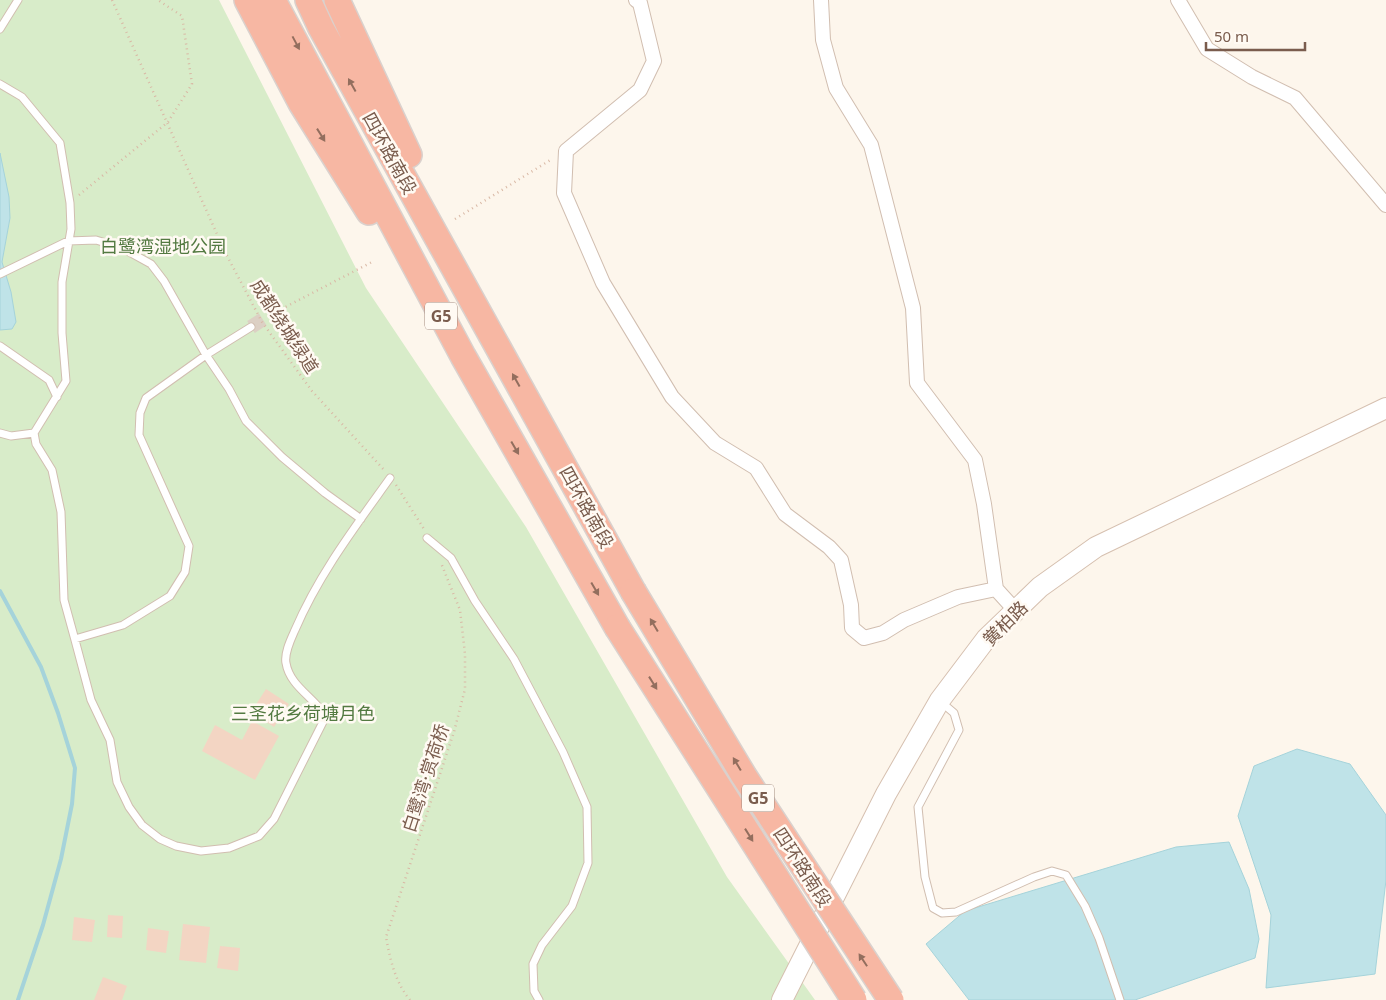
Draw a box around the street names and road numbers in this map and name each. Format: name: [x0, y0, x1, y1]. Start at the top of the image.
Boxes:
street label: 四环路南段: [358, 108, 422, 198]
street label: 成都绕城绿道: [246, 274, 324, 378]
road number: G5: [425, 302, 457, 330]
street label: 四环路南段: [555, 462, 619, 552]
street label: 黉柏路: [977, 595, 1033, 651]
street label: 白鹭湾·赏荷桥: [396, 721, 454, 835]
road number: G5: [742, 784, 774, 811]
street label: 四环路南段: [768, 823, 838, 911]

